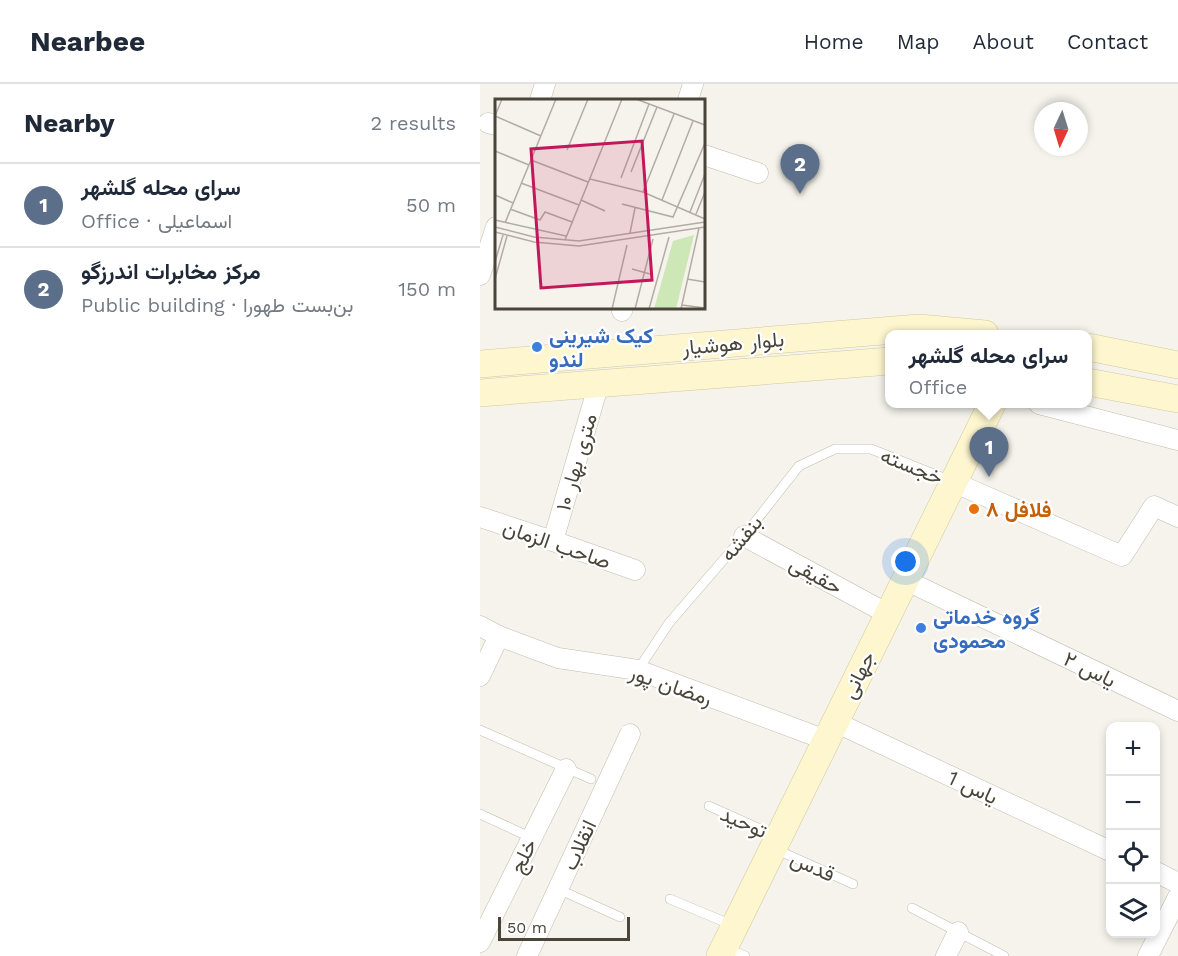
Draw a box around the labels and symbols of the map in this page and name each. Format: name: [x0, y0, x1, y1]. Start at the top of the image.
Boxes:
inset map: [495, 99, 705, 309]
north arrow: [1034, 102, 1088, 156]
pin: 2: [780, 144, 820, 194]
place label: کیک شیرینی لندو: [549, 323, 653, 373]
street label: بلوار هوشیار: [680, 326, 785, 361]
marker: کیک شیرینی لندو: [530, 340, 544, 354]
street label: ۱۰ متری بهار: [550, 410, 603, 514]
pin: 1: [970, 428, 1008, 477]
street label: خجسته: [877, 442, 947, 490]
place label: فلافل ۸: [986, 497, 1052, 522]
marker: فلافل ۸: [967, 502, 981, 516]
street label: بنفشه: [715, 510, 767, 566]
street label: صاحب الزمان: [500, 514, 614, 575]
your location: [891, 547, 920, 576]
street label: حقیقی: [785, 550, 847, 600]
place label: گروه خدماتی محمودی: [933, 604, 1040, 654]
marker: گروه خدماتی محمودی: [914, 621, 928, 635]
street label: یاس ۲: [1060, 646, 1120, 692]
street label: جهانی: [836, 647, 881, 703]
street label: رمضان پور: [625, 659, 716, 713]
street label: یاس 1: [944, 765, 1002, 809]
street label: توحید: [716, 801, 771, 844]
street label: انقلاب: [557, 816, 601, 874]
street label: خلج: [504, 835, 544, 878]
street label: قدس: [787, 845, 839, 887]
scale bar: [498, 914, 630, 942]

